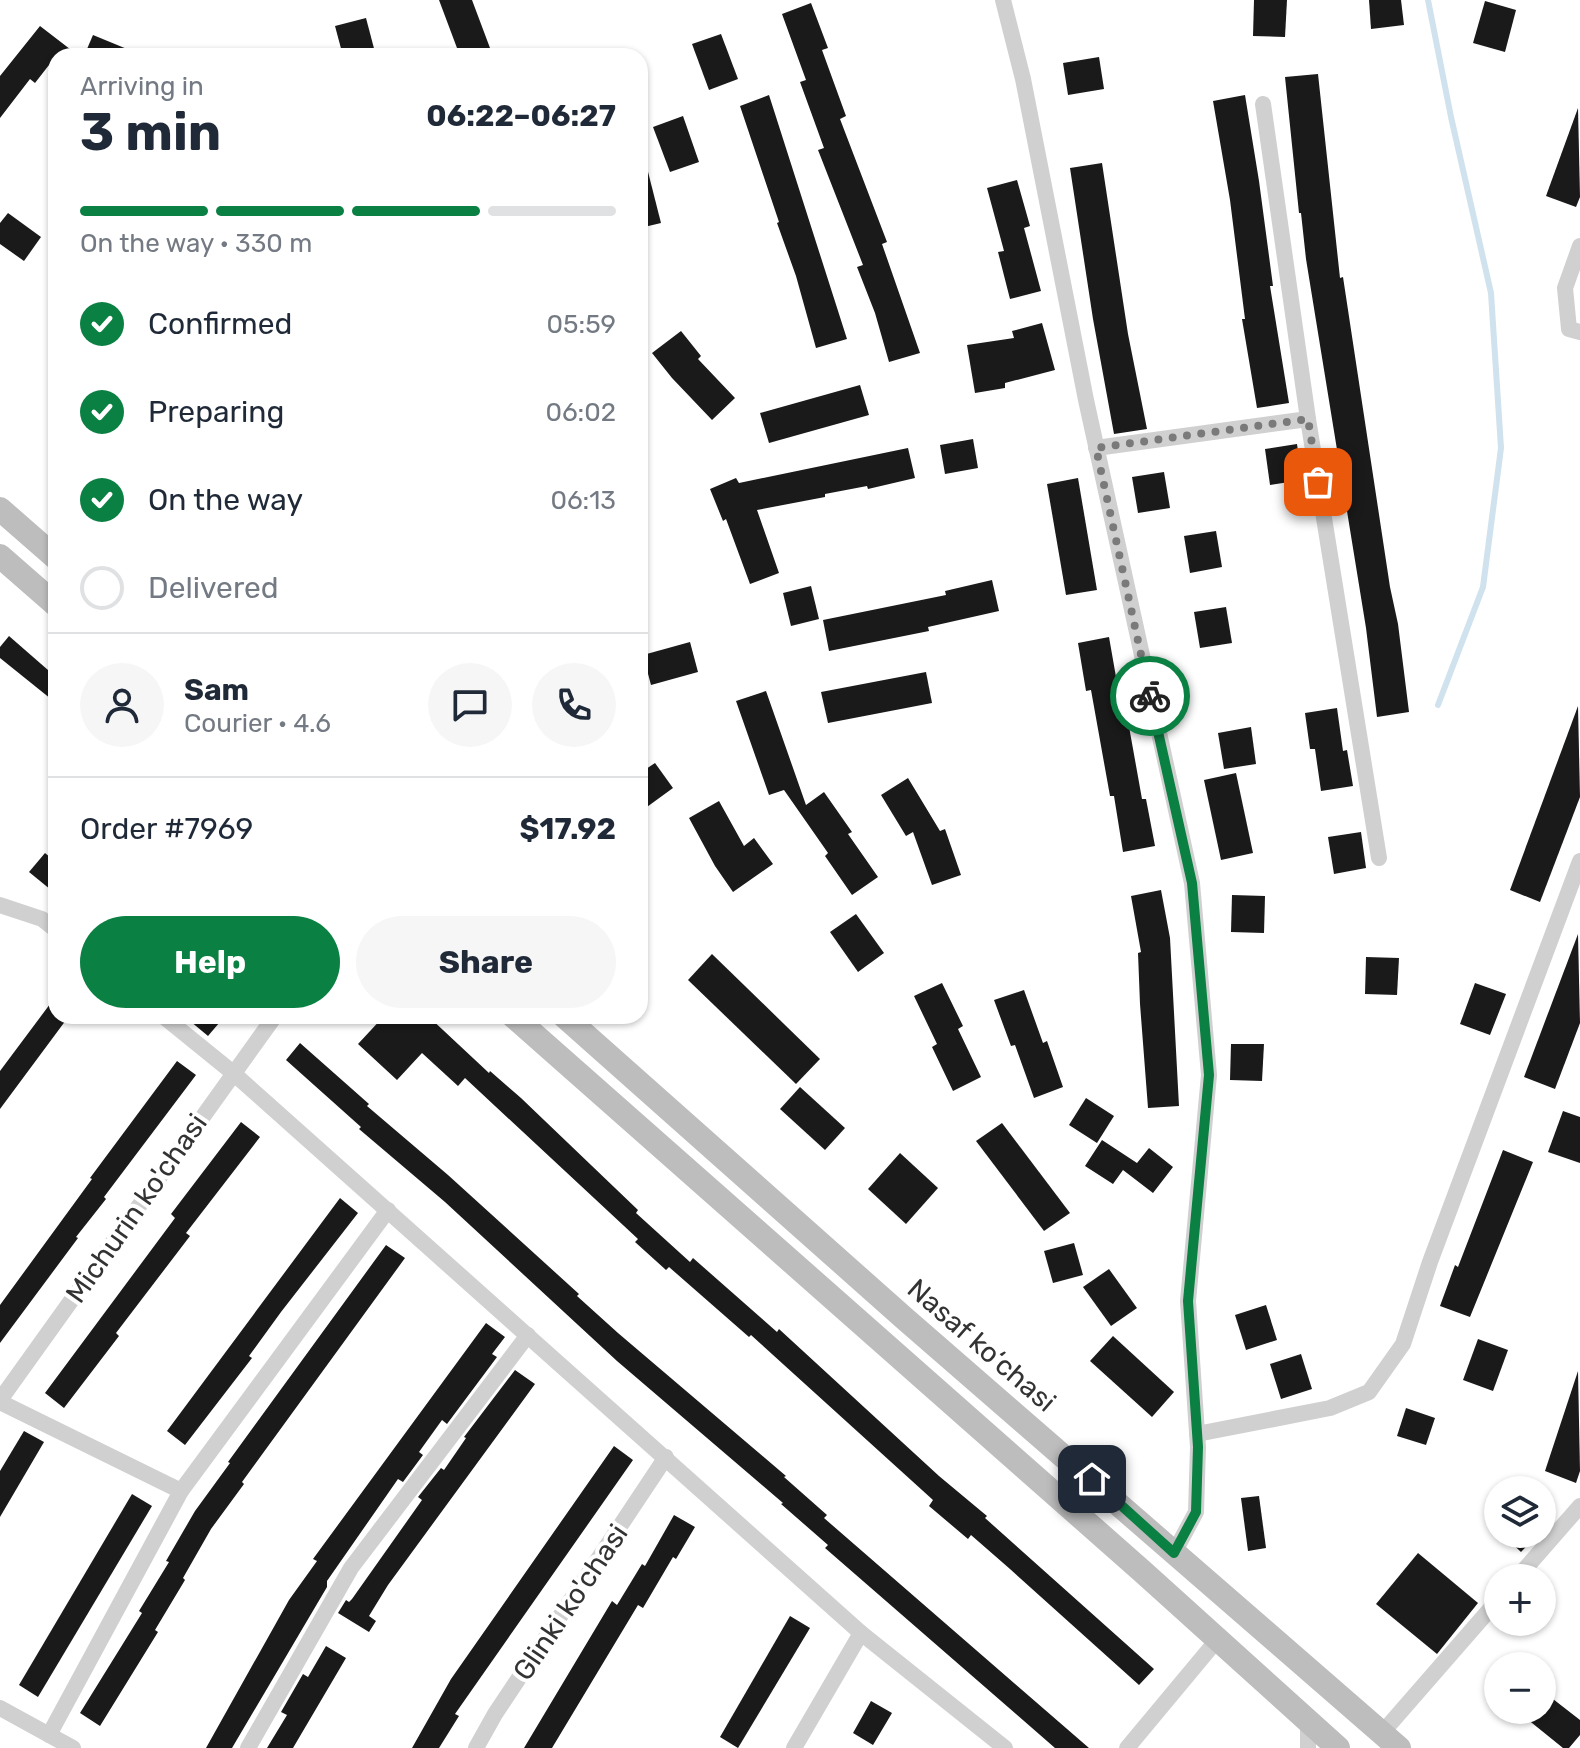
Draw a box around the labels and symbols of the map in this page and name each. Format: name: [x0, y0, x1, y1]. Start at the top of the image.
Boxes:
pin: [1284, 448, 1352, 516]
courier: [1110, 656, 1190, 736]
street label: Michurin ko'chasi: [59, 1108, 214, 1309]
street label: Nasaf ko‘chasi: [901, 1272, 1062, 1419]
pin: [1058, 1445, 1126, 1513]
street label: Glinki ko'chasi: [506, 1518, 635, 1687]

